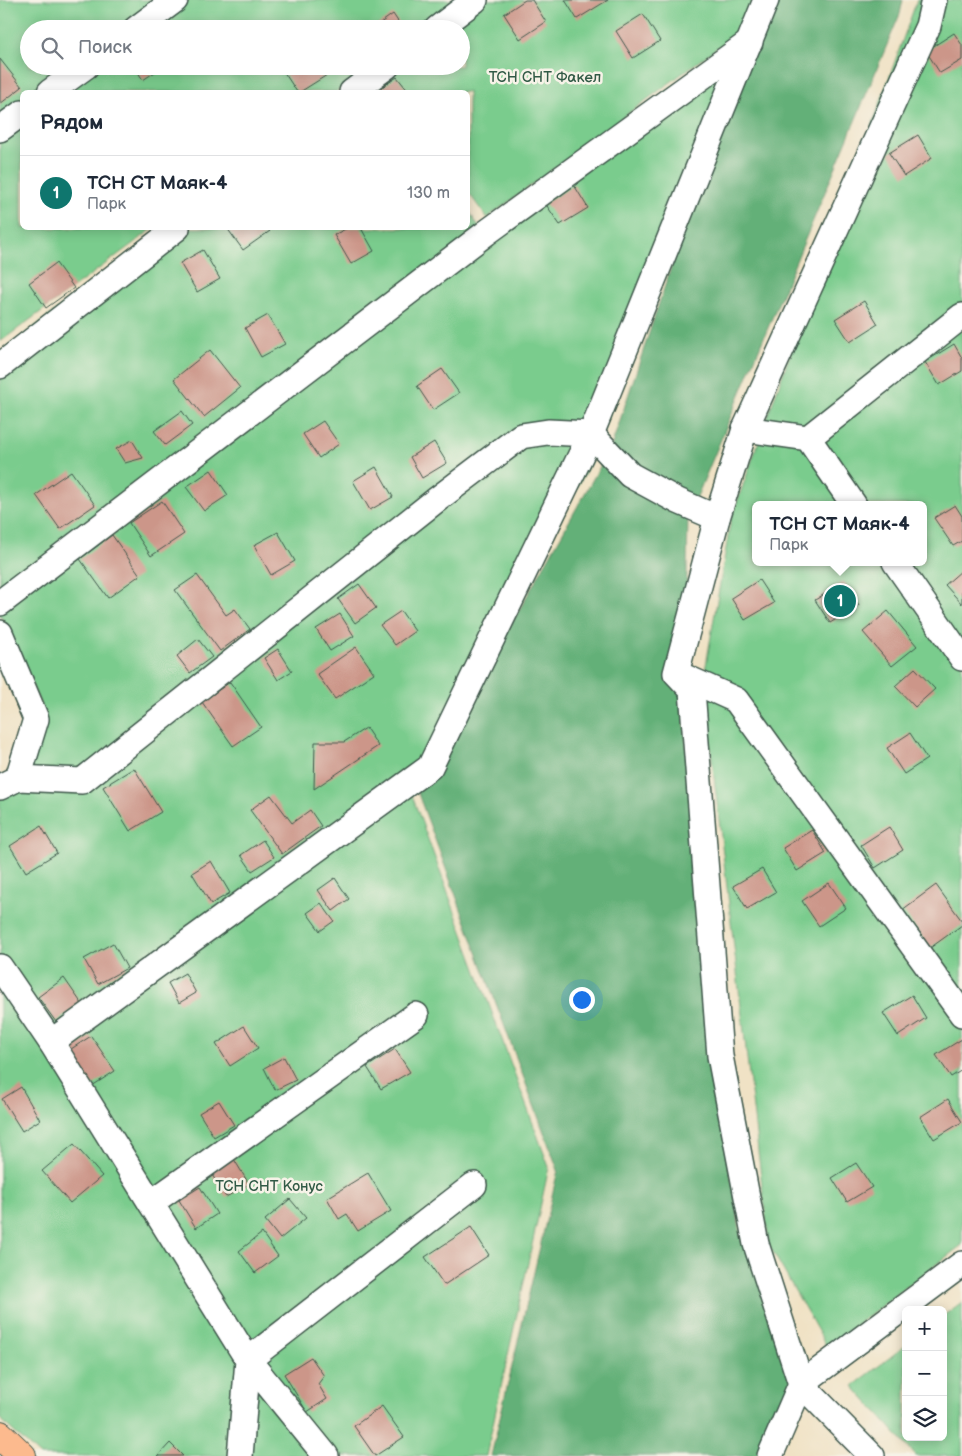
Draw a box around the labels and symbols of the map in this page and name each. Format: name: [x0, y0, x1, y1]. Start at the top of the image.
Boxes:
park label: ТСН СНТ Факел: [489, 68, 601, 87]
pin: 1: [824, 582, 856, 620]
your location: [569, 987, 595, 1013]
park label: ТСН СНТ Конус: [215, 1177, 323, 1196]

